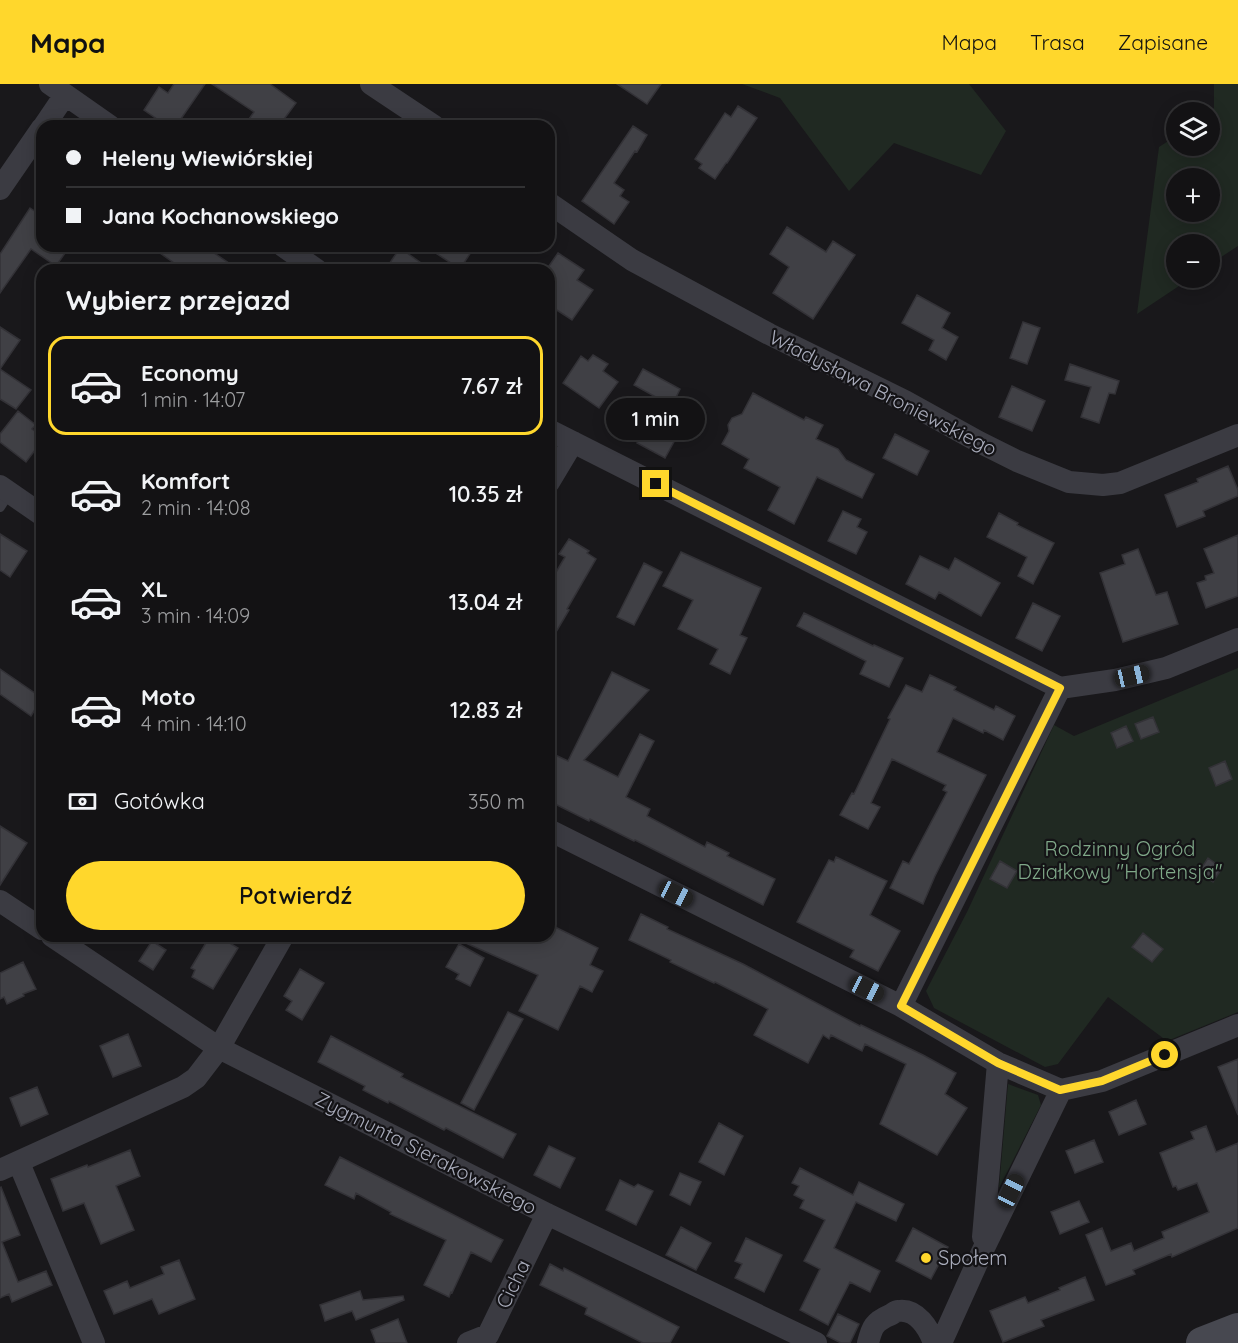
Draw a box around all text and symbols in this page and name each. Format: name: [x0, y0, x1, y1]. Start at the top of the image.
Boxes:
text: Mapa: [30, 25, 106, 60]
text: Mapa: [942, 29, 997, 55]
text: Trasa: [1030, 29, 1085, 55]
text: Zapisane: [1118, 29, 1208, 55]
map controls: [1166, 102, 1220, 288]
button: layers: [1166, 102, 1220, 156]
text: Heleny Wiewiórskiej: [102, 144, 313, 172]
button: +: [1166, 168, 1220, 222]
text: Jana Kochanowskiego: [102, 202, 339, 230]
button: −: [1166, 234, 1220, 288]
text: Wybierz przejazd: [66, 283, 290, 317]
street label: Władysława Broniewskiego: [765, 324, 1001, 461]
icon: car: [69, 359, 123, 413]
text: Economy: [141, 359, 239, 387]
text: 7.67 zł: [460, 372, 522, 400]
text: 1 min · 14:07: [141, 387, 245, 412]
callout: 1 min: [606, 397, 706, 439]
text: 1 min: [632, 406, 679, 431]
icon: car: [69, 467, 123, 521]
text: Komfort: [141, 467, 230, 495]
route end: [642, 470, 669, 497]
text: 10.35 zł: [449, 480, 522, 508]
text: 2 min · 14:08: [141, 495, 251, 520]
icon: car: [69, 575, 123, 629]
text: XL: [141, 575, 168, 603]
text: 13.04 zł: [449, 588, 522, 616]
text: 3 min · 14:09: [141, 603, 250, 628]
car: [1112, 663, 1152, 689]
icon: car: [69, 683, 123, 737]
text: Moto: [141, 683, 195, 711]
text: 12.83 zł: [450, 696, 522, 724]
text: 4 min · 14:10: [141, 711, 247, 736]
icon: cash: [66, 785, 99, 818]
text: Gotówka: [114, 787, 205, 815]
text: 350 m: [468, 789, 525, 814]
park label: Rodzinny Ogród Działkowy "Hortensja": [1017, 836, 1223, 884]
button: Potwierdź: [66, 861, 525, 930]
car: [656, 878, 696, 910]
car: [847, 973, 887, 1005]
route start: [1151, 1041, 1178, 1068]
street label: Zygmunta Sierakowskiego: [311, 1086, 541, 1219]
car: [995, 1171, 1027, 1211]
place label: Społem: [938, 1245, 1008, 1270]
marker: Społem: [919, 1251, 933, 1265]
street label: Cicha: [490, 1255, 535, 1312]

